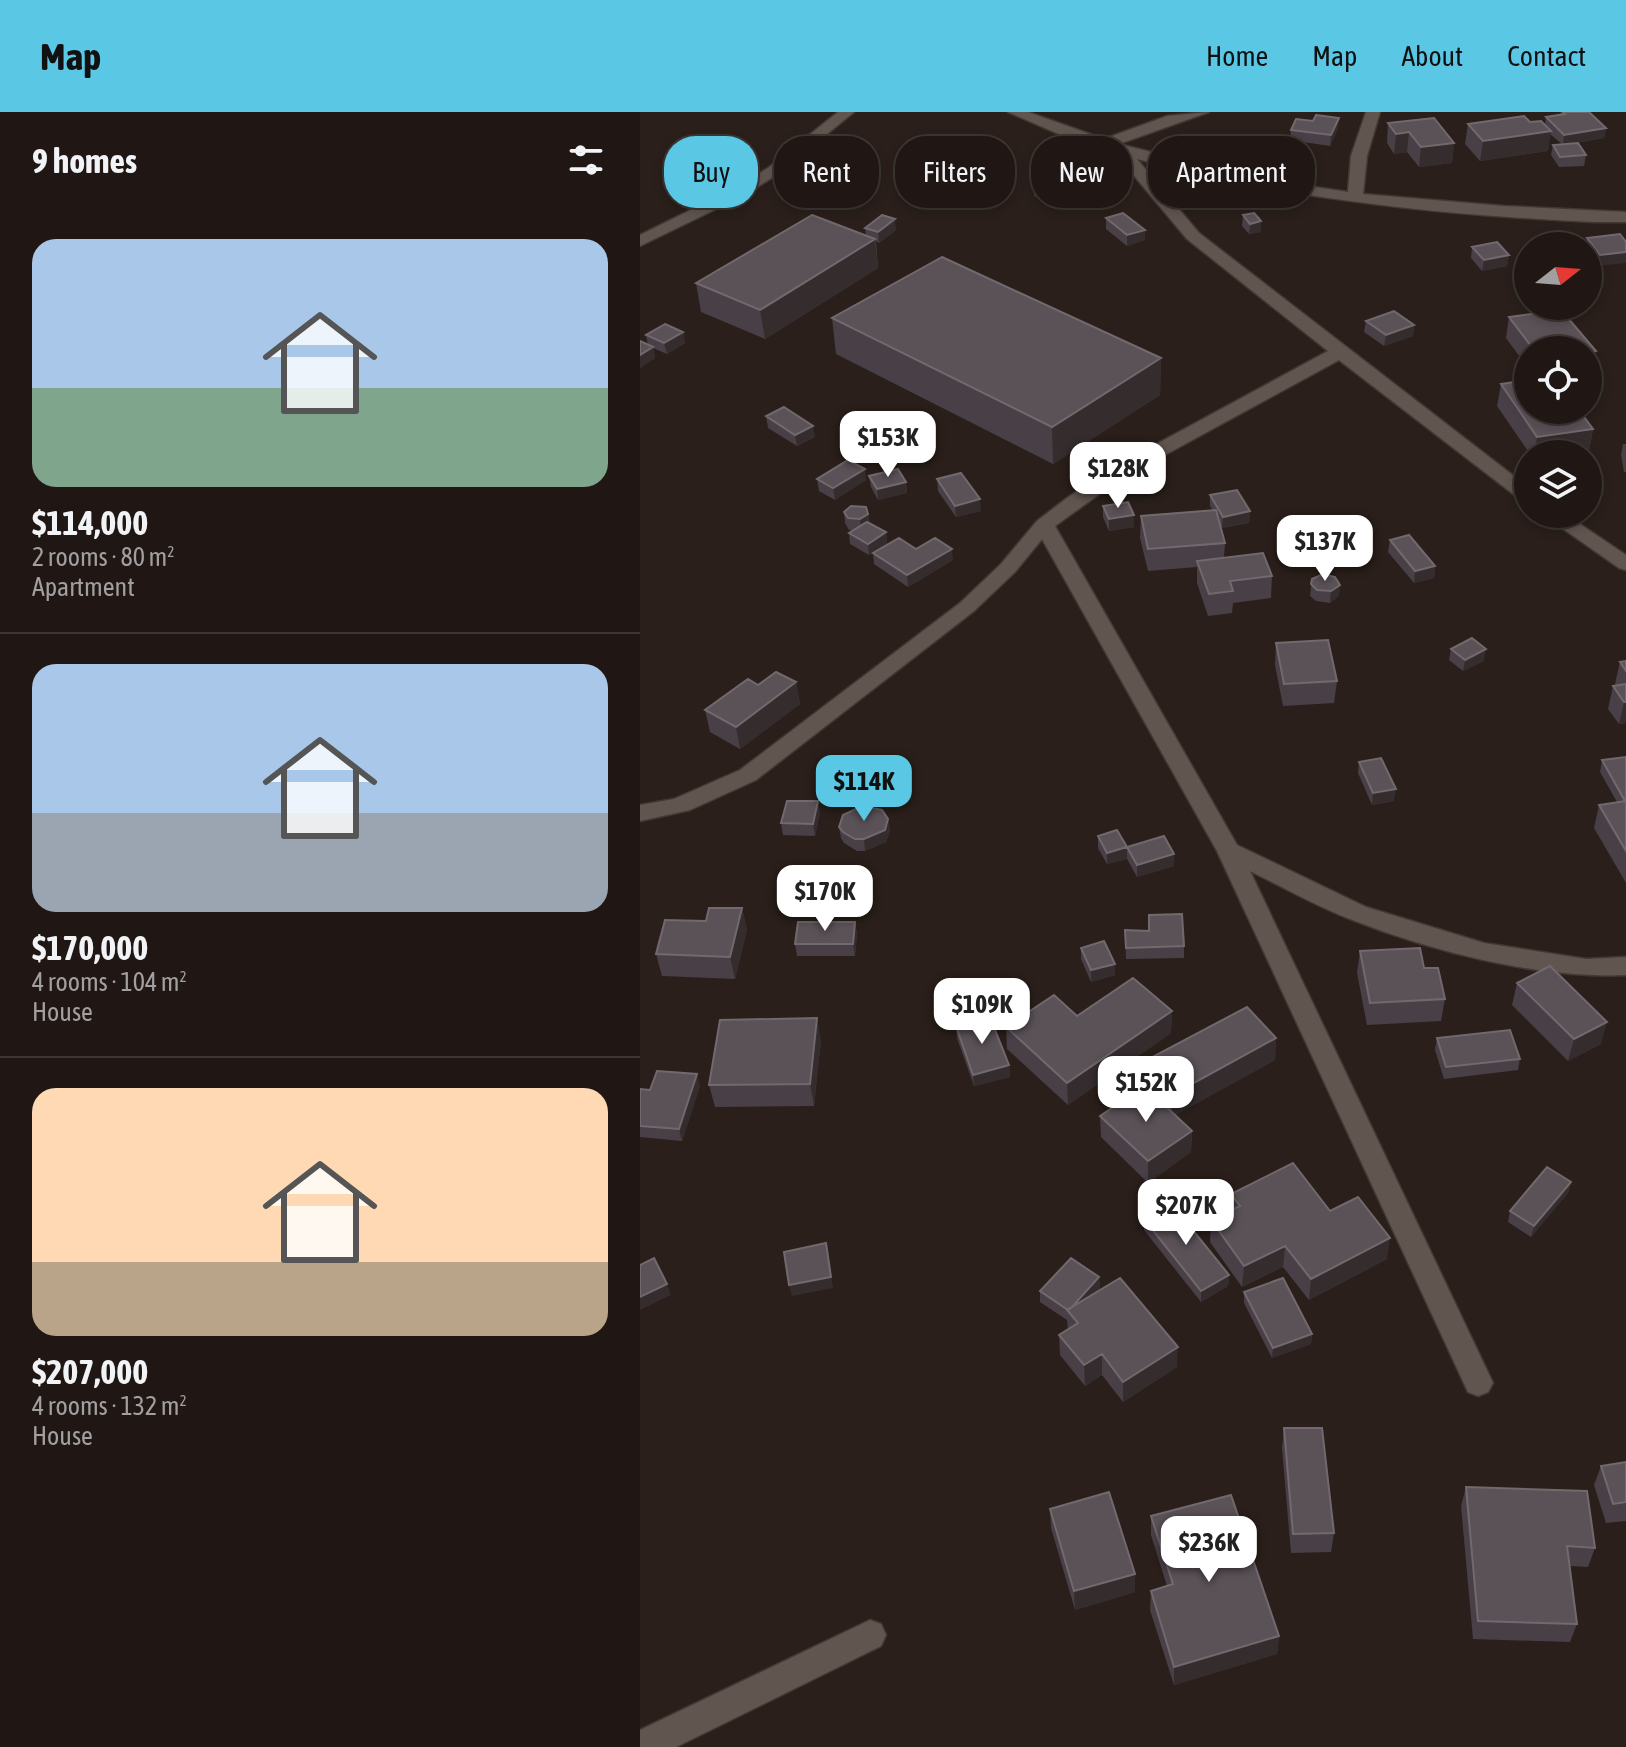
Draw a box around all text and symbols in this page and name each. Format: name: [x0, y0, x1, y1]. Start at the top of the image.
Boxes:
text: Map: [40, 35, 101, 78]
text: Home: [1206, 40, 1268, 72]
text: Map: [1312, 40, 1357, 72]
text: About: [1401, 40, 1463, 72]
text: Contact: [1507, 40, 1586, 72]
chip: Buy: [664, 136, 758, 208]
chip: Rent: [774, 136, 879, 208]
chip: Filters: [895, 136, 1015, 208]
chip: New: [1031, 136, 1132, 208]
chip: Apartment: [1148, 136, 1315, 208]
icon: filters: [564, 138, 608, 182]
text: 9 homes: [32, 141, 137, 180]
north arrow: [1514, 232, 1602, 320]
map controls: [1514, 232, 1602, 528]
icon: home: [248, 291, 392, 435]
button: locate: [1514, 336, 1602, 424]
pin: $153K: [832, 411, 944, 479]
text: $153K: [858, 422, 918, 452]
button: layers: [1514, 440, 1602, 528]
pin: $128K: [1062, 442, 1174, 510]
text: $128K: [1088, 453, 1148, 483]
text: $114,000: [32, 503, 148, 542]
pin: $137K: [1269, 515, 1381, 583]
text: $137K: [1295, 526, 1355, 556]
text: 2 rooms · 80 m²: [32, 542, 174, 572]
text: Apartment: [32, 572, 135, 602]
icon: home: [248, 716, 392, 860]
pin: $114K: [808, 755, 920, 823]
text: $114K: [834, 766, 894, 796]
pin: $170K: [769, 865, 881, 933]
text: $170K: [795, 876, 855, 906]
text: $170,000: [32, 928, 148, 967]
text: 4 rooms · 104 m²: [32, 967, 187, 997]
pin: $109K: [926, 978, 1038, 1046]
text: $109K: [952, 989, 1012, 1019]
text: House: [32, 997, 93, 1027]
pin: $152K: [1090, 1056, 1202, 1124]
text: $152K: [1116, 1067, 1176, 1097]
icon: home: [248, 1140, 392, 1284]
pin: $207K: [1130, 1179, 1242, 1247]
text: $207K: [1156, 1190, 1216, 1220]
text: $207,000: [32, 1352, 148, 1391]
text: 4 rooms · 132 m²: [32, 1391, 187, 1421]
text: House: [32, 1421, 93, 1451]
pin: $236K: [1153, 1516, 1265, 1584]
text: $236K: [1179, 1527, 1239, 1557]

